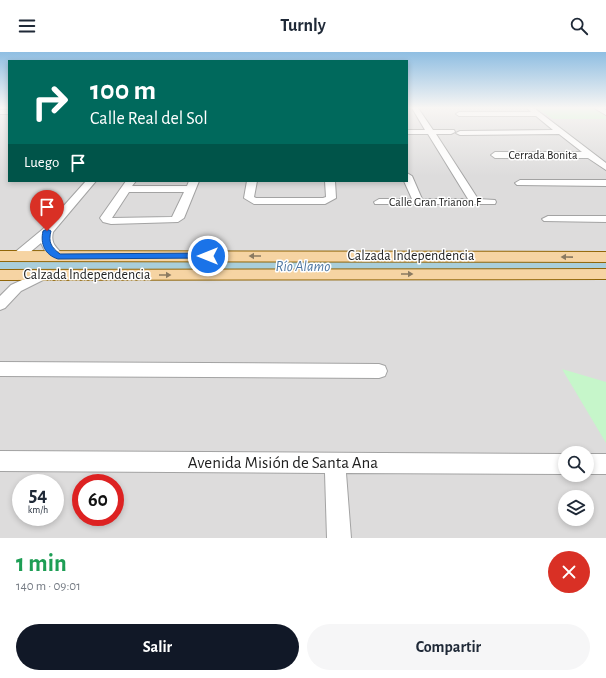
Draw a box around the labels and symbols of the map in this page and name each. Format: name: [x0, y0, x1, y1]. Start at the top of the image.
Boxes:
street label: Cerrada Bonita: [508, 149, 578, 161]
pin: [30, 190, 64, 231]
street label: Calle Gran Trianon F: [389, 196, 482, 208]
position arrow: [187, 235, 229, 277]
street label: Calzada Independencia: [348, 249, 475, 263]
one-way arrow: [248, 253, 261, 259]
one-way arrow: [560, 254, 573, 260]
water label: Río Alamo: [276, 259, 330, 274]
street label: Calzada Independencia: [24, 268, 151, 282]
one-way arrow: [401, 271, 414, 277]
one-way arrow: [159, 272, 172, 278]
street label: Avenida Misión de Santa Ana: [188, 454, 378, 471]
speed limit sign: 60: [72, 474, 124, 526]

